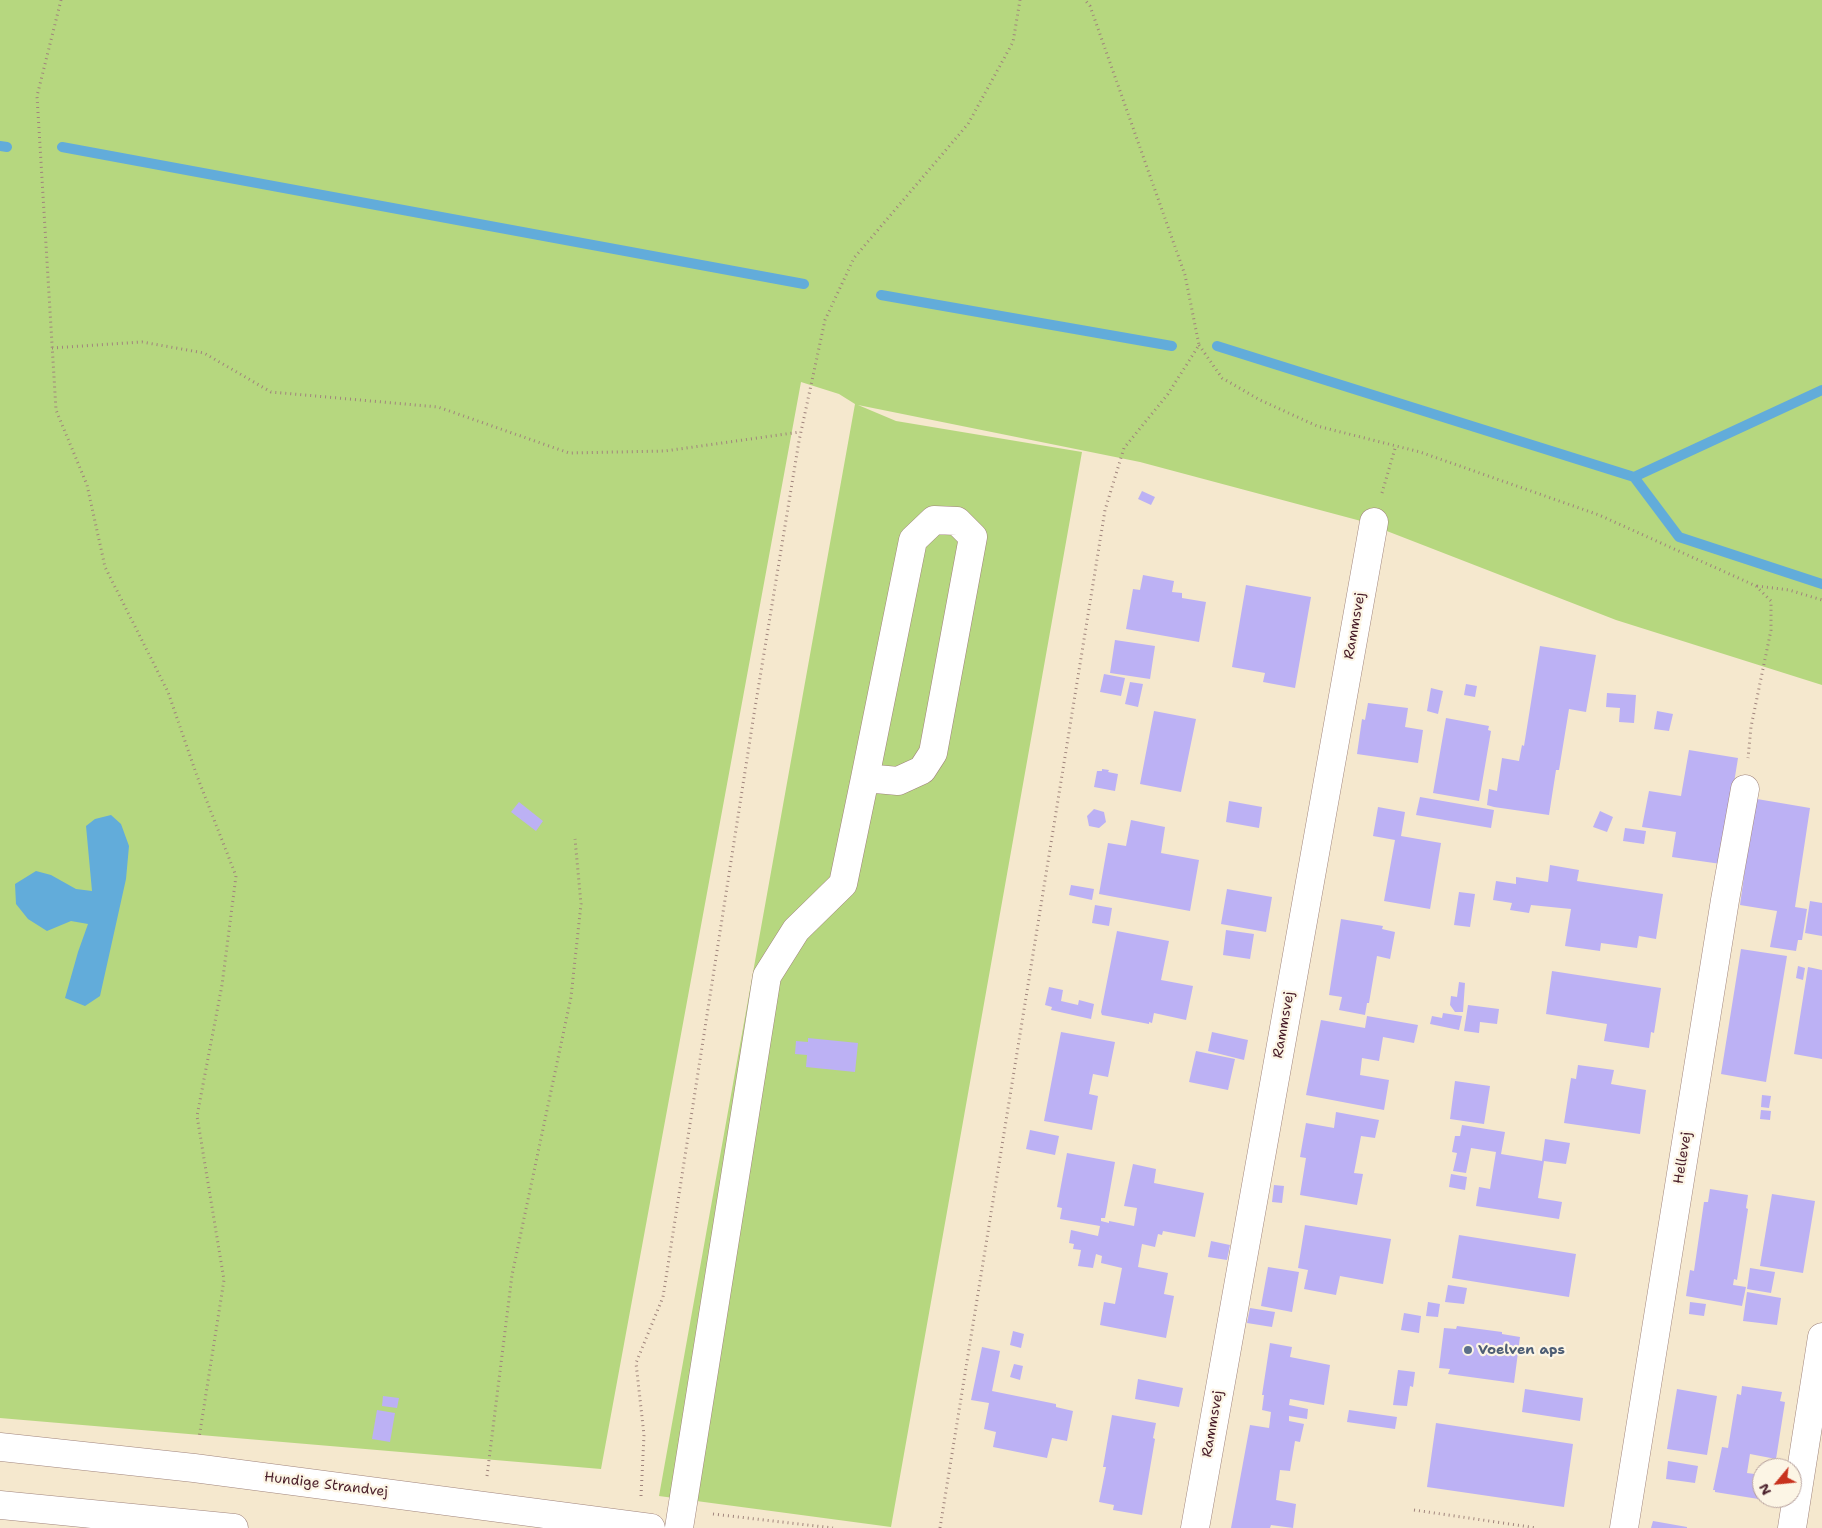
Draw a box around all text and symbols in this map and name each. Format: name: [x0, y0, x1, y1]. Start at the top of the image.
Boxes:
street label: Rammsvej: [1341, 591, 1369, 661]
street label: Rammsvej: [1270, 990, 1298, 1060]
street label: Hellevej: [1671, 1131, 1695, 1185]
place label: Voelven aps: [1478, 1342, 1565, 1358]
marker: Voelven aps: [1462, 1344, 1474, 1356]
street label: Rammsvej: [1199, 1389, 1227, 1459]
north arrow: [1752, 1458, 1802, 1508]
street label: Hundige Strandvej: [263, 1469, 389, 1501]
text: N: [1754, 1480, 1775, 1499]

